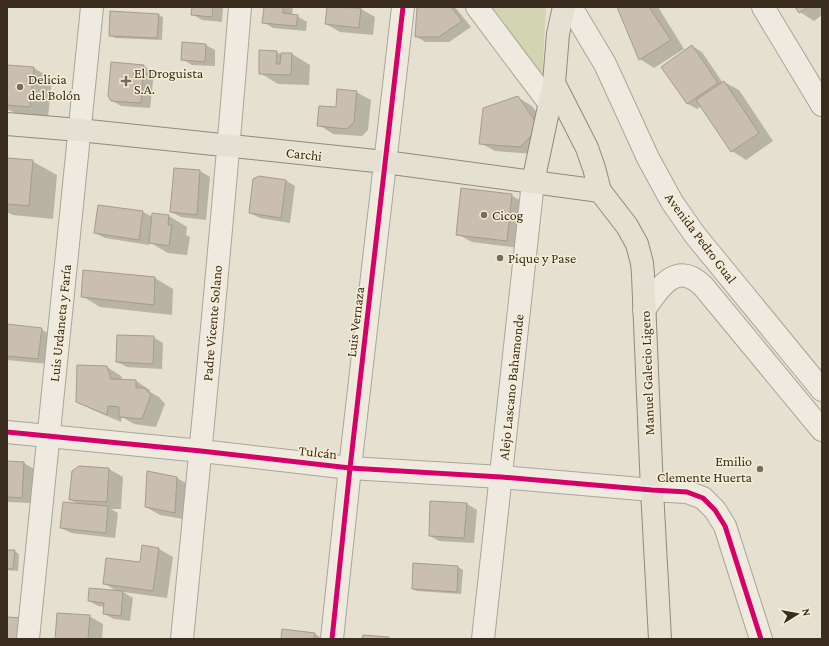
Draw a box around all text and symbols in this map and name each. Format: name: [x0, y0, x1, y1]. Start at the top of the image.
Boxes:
place label: El Droguista S.A.: [134, 65, 204, 97]
place label: Delicia del Bolón: [28, 71, 81, 103]
marker: El Droguista S.A.: [121, 76, 131, 86]
marker: Delicia del Bolón: [15, 82, 25, 92]
street label: Carchi: [285, 144, 323, 164]
street label: Avenida Pedro Gual: [662, 190, 740, 286]
place label: Cicog: [492, 207, 524, 223]
marker: Cicog: [479, 210, 489, 220]
place label: Pique y Pase: [508, 250, 576, 266]
marker: Pique y Pase: [495, 253, 505, 263]
street label: Luis Urdaneta y Faría: [46, 263, 74, 383]
street label: Padre Vicente Solano: [199, 264, 225, 382]
street label: Luis Vernaza: [343, 285, 367, 358]
street label: Manuel Galecio Ligero: [637, 310, 657, 436]
street label: Alejo Lascano Bahamonde: [495, 313, 528, 461]
street label: Tulcán: [298, 442, 338, 462]
place label: Emilio Clemente Huerta: [657, 453, 753, 485]
marker: Emilio Clemente Huerta: [755, 464, 765, 474]
north arrow: [777, 594, 817, 634]
text: N: [800, 607, 814, 617]

